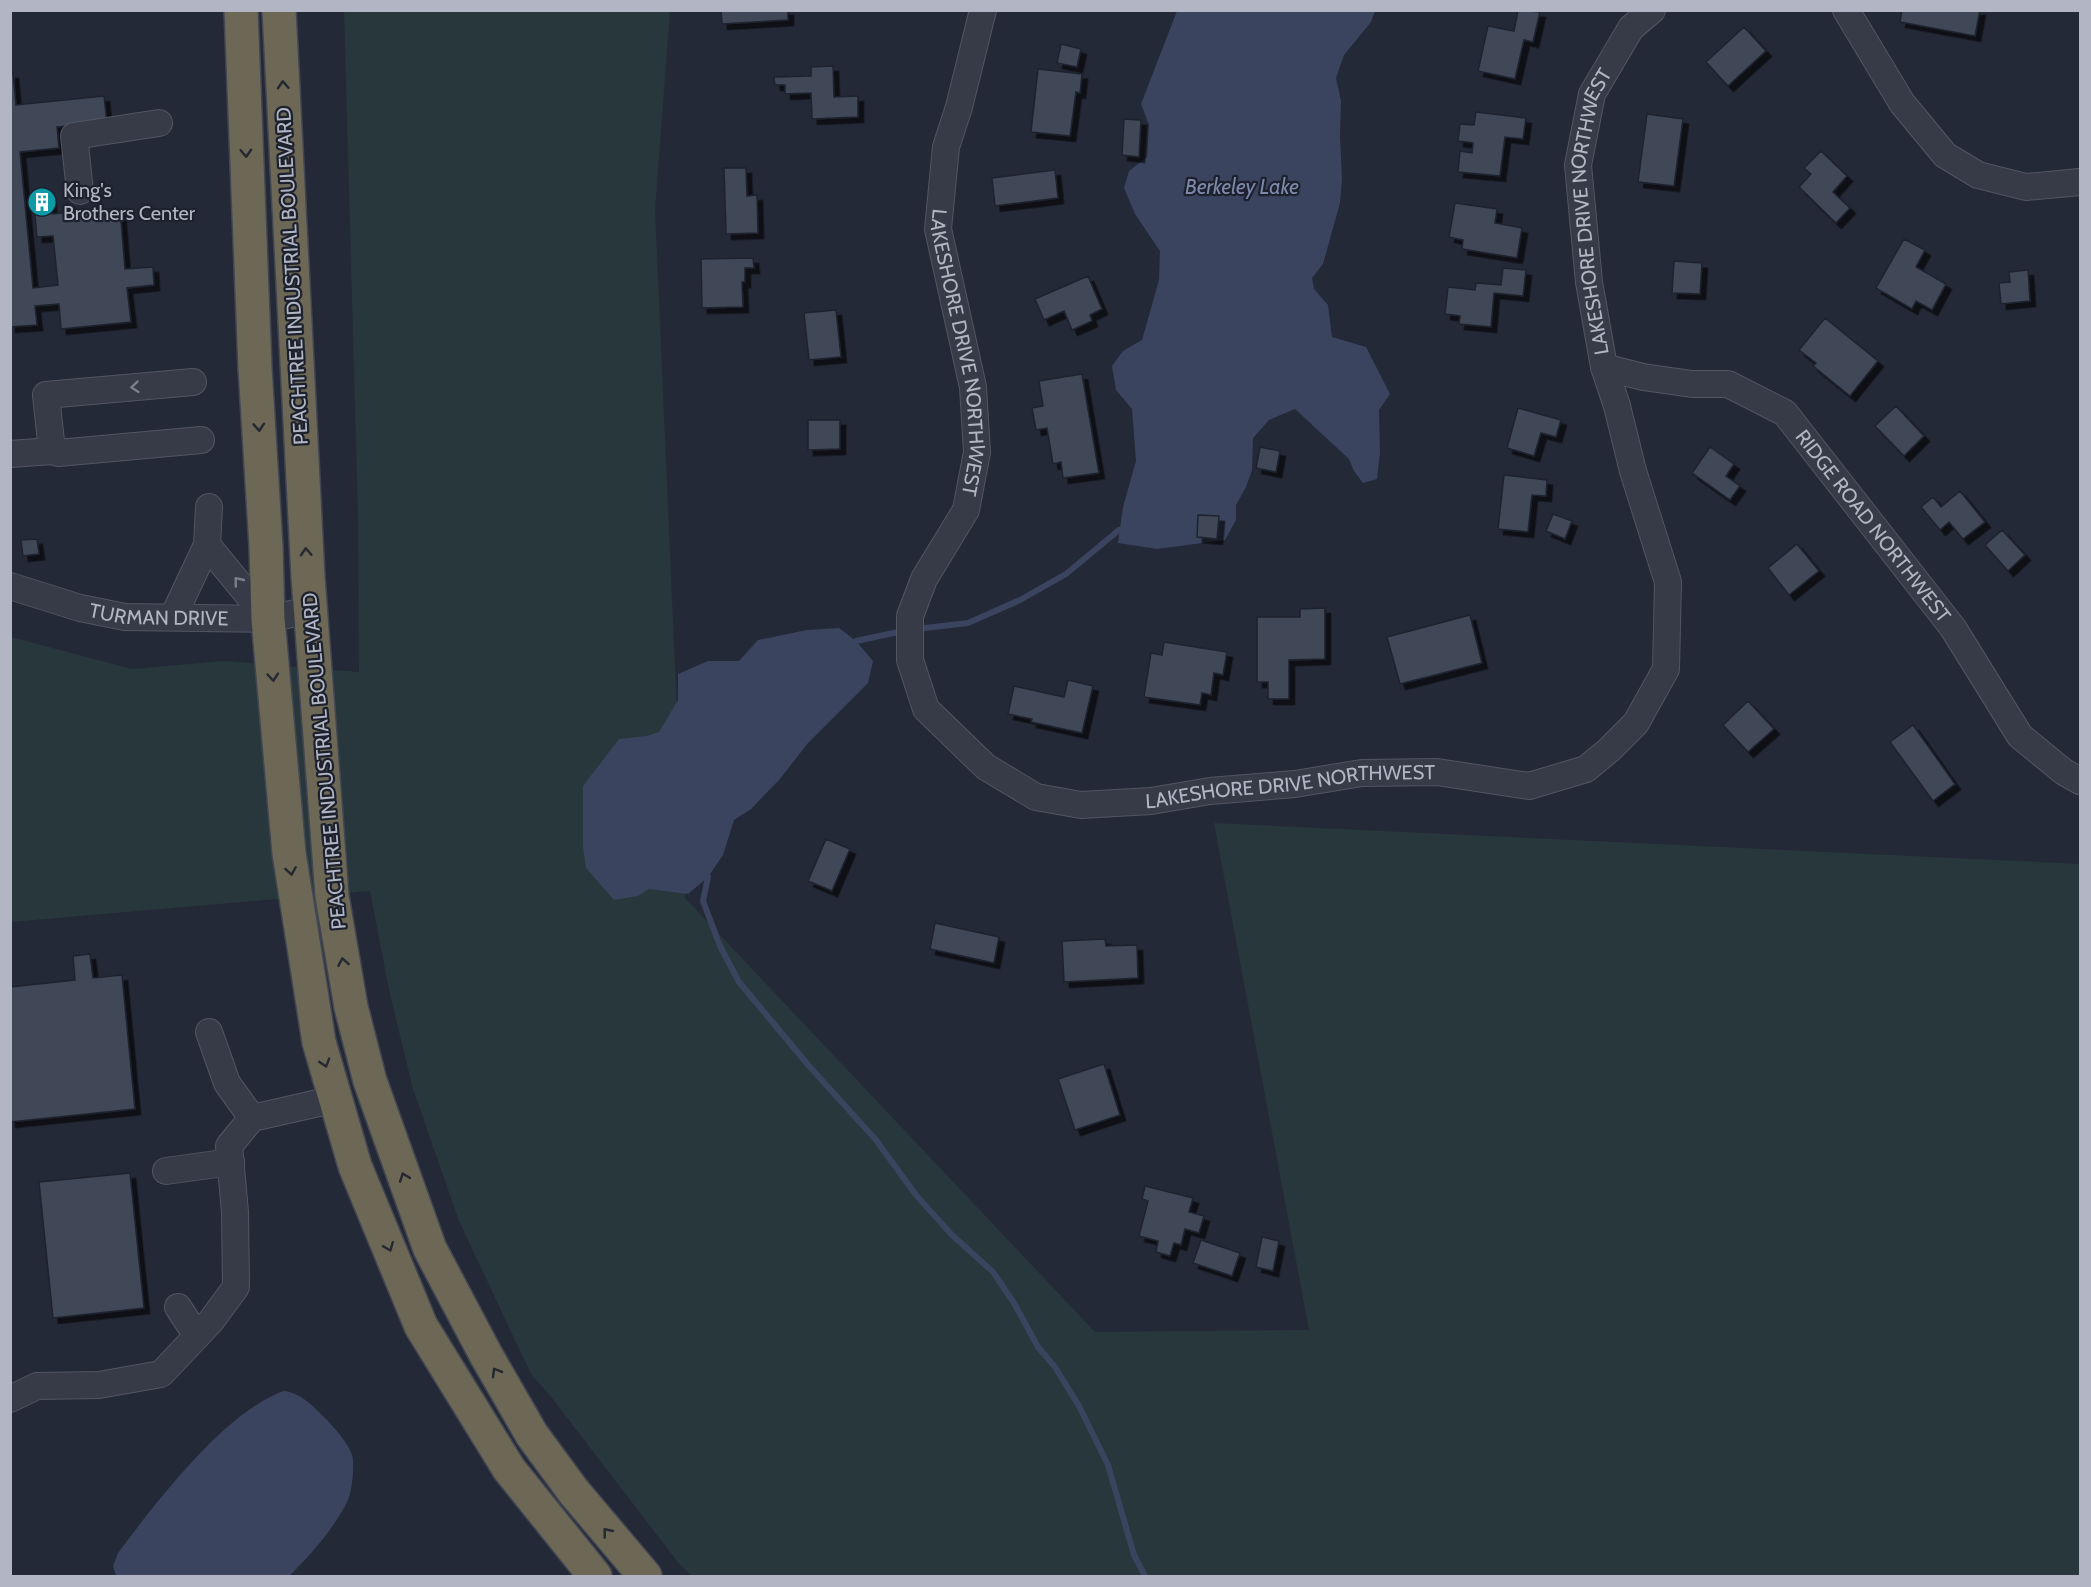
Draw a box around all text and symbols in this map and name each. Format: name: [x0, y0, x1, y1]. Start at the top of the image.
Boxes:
street label: LAKESHORE DRIVE NORTHWEST: [1565, 64, 1617, 357]
one-way arrow: [276, 80, 289, 89]
street label: PEACHTREE INDUSTRIAL BOULEVARD: [271, 107, 313, 445]
one-way arrow: [240, 148, 253, 157]
water label: Berkeley Lake: [1185, 174, 1299, 199]
place label: King's Brothers Center: [63, 178, 196, 225]
building icon: King's Brothers Center: [26, 186, 58, 218]
street label: LAKESHORE DRIVE NORTHWEST: [926, 208, 990, 498]
one-way arrow: [130, 380, 139, 393]
one-way arrow: [252, 422, 265, 431]
street label: RIDGE ROAD NORTHWEST: [1791, 425, 1956, 627]
one-way arrow: [300, 547, 313, 556]
one-way arrow: [234, 577, 245, 588]
street label: PEACHTREE INDUSTRIAL BOULEVARD: [297, 592, 351, 930]
street label: TURMAN DRIVE: [87, 598, 229, 630]
one-way arrow: [266, 672, 279, 681]
street label: LAKESHORE DRIVE NORTHWEST: [1145, 760, 1435, 813]
one-way arrow: [285, 866, 297, 876]
one-way arrow: [338, 957, 350, 967]
one-way arrow: [318, 1057, 330, 1068]
one-way arrow: [399, 1172, 412, 1183]
one-way arrow: [382, 1241, 394, 1252]
one-way arrow: [492, 1368, 503, 1378]
one-way arrow: [603, 1528, 614, 1539]

